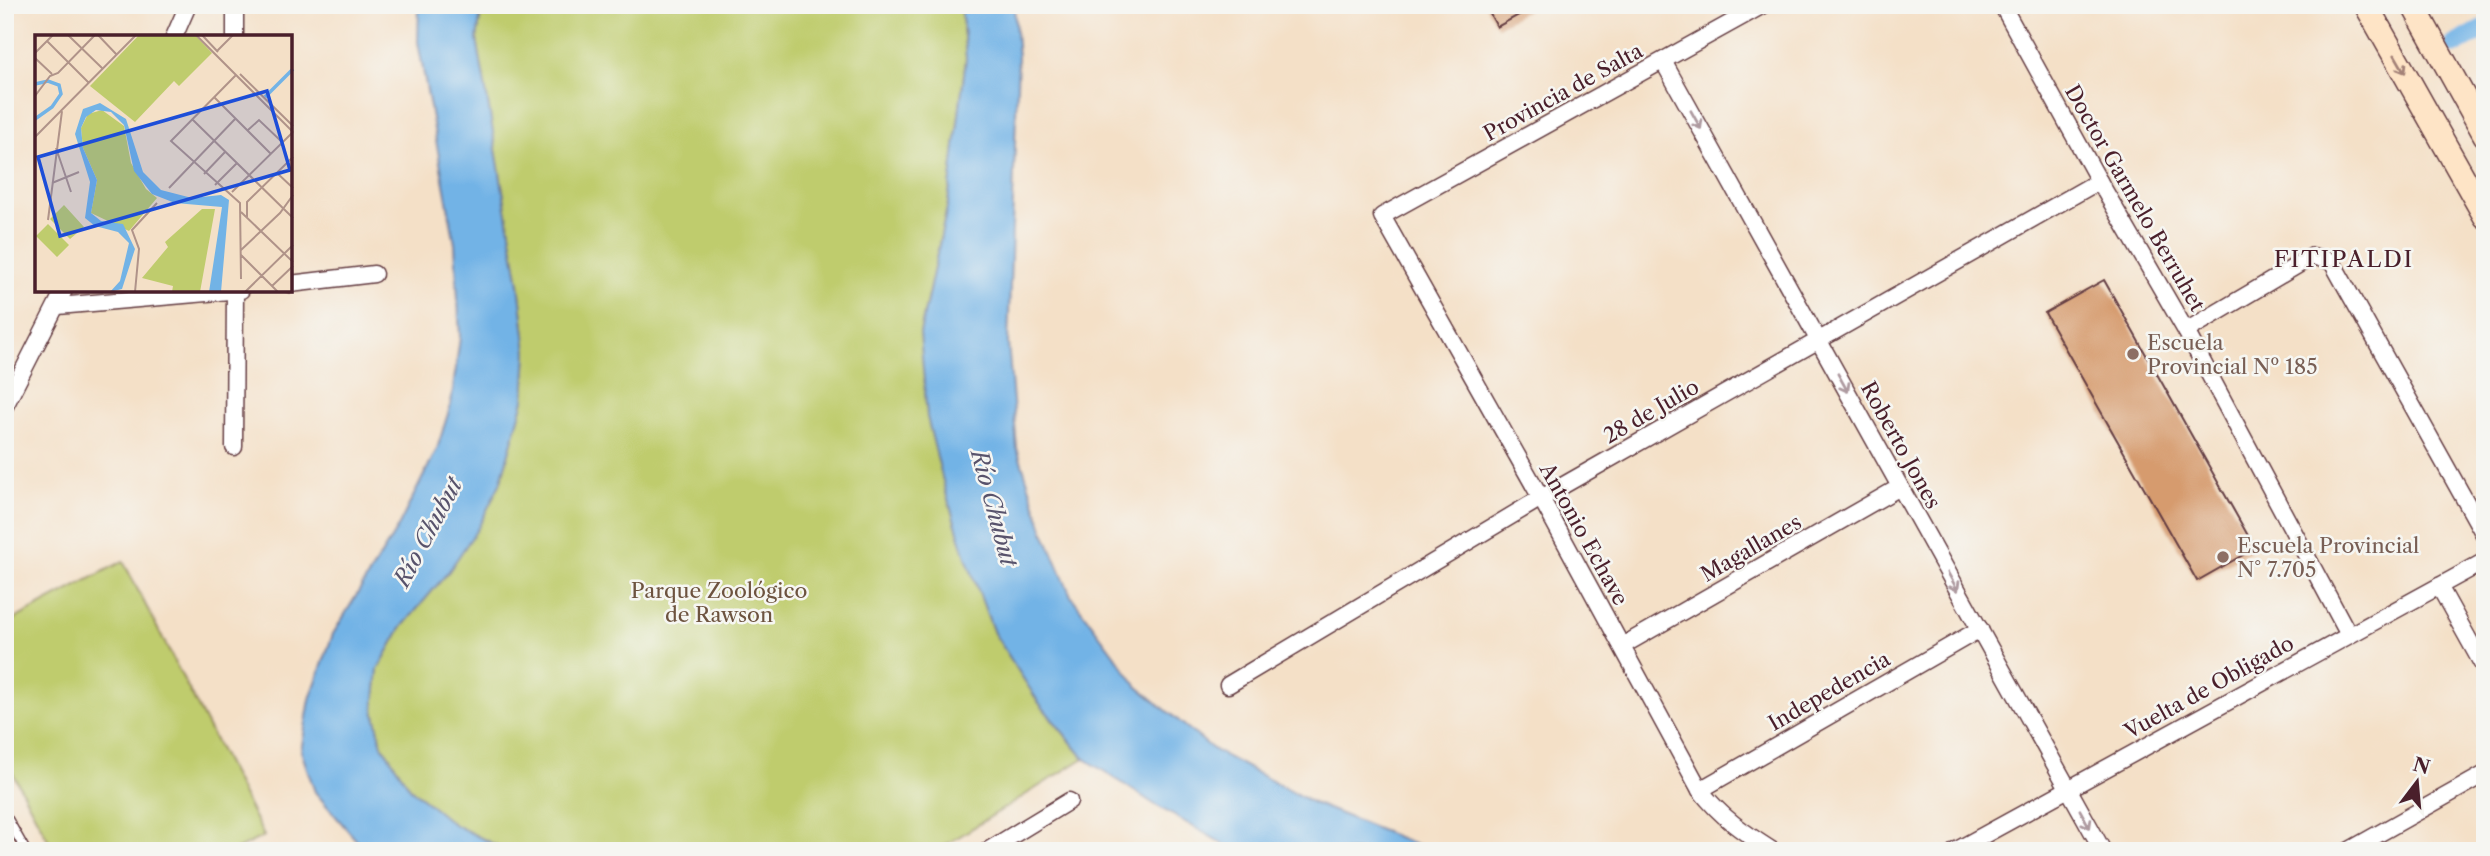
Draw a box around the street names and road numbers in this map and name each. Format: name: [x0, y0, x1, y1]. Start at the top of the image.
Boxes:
street label: Provincia de Salta: [1479, 37, 1648, 146]
street label: Doctor Garmelo Berruhet: [2060, 80, 2210, 316]
street label: 28 de Julio: [1599, 374, 1703, 448]
street label: Roberto Jones: [1856, 377, 1946, 513]
street label: Antonio Echave: [1534, 458, 1633, 609]
street label: Magallanes: [1696, 509, 1806, 587]
street label: Vuelta de Obligado: [2119, 630, 2298, 744]
street label: Indepedencia: [1764, 646, 1895, 736]

